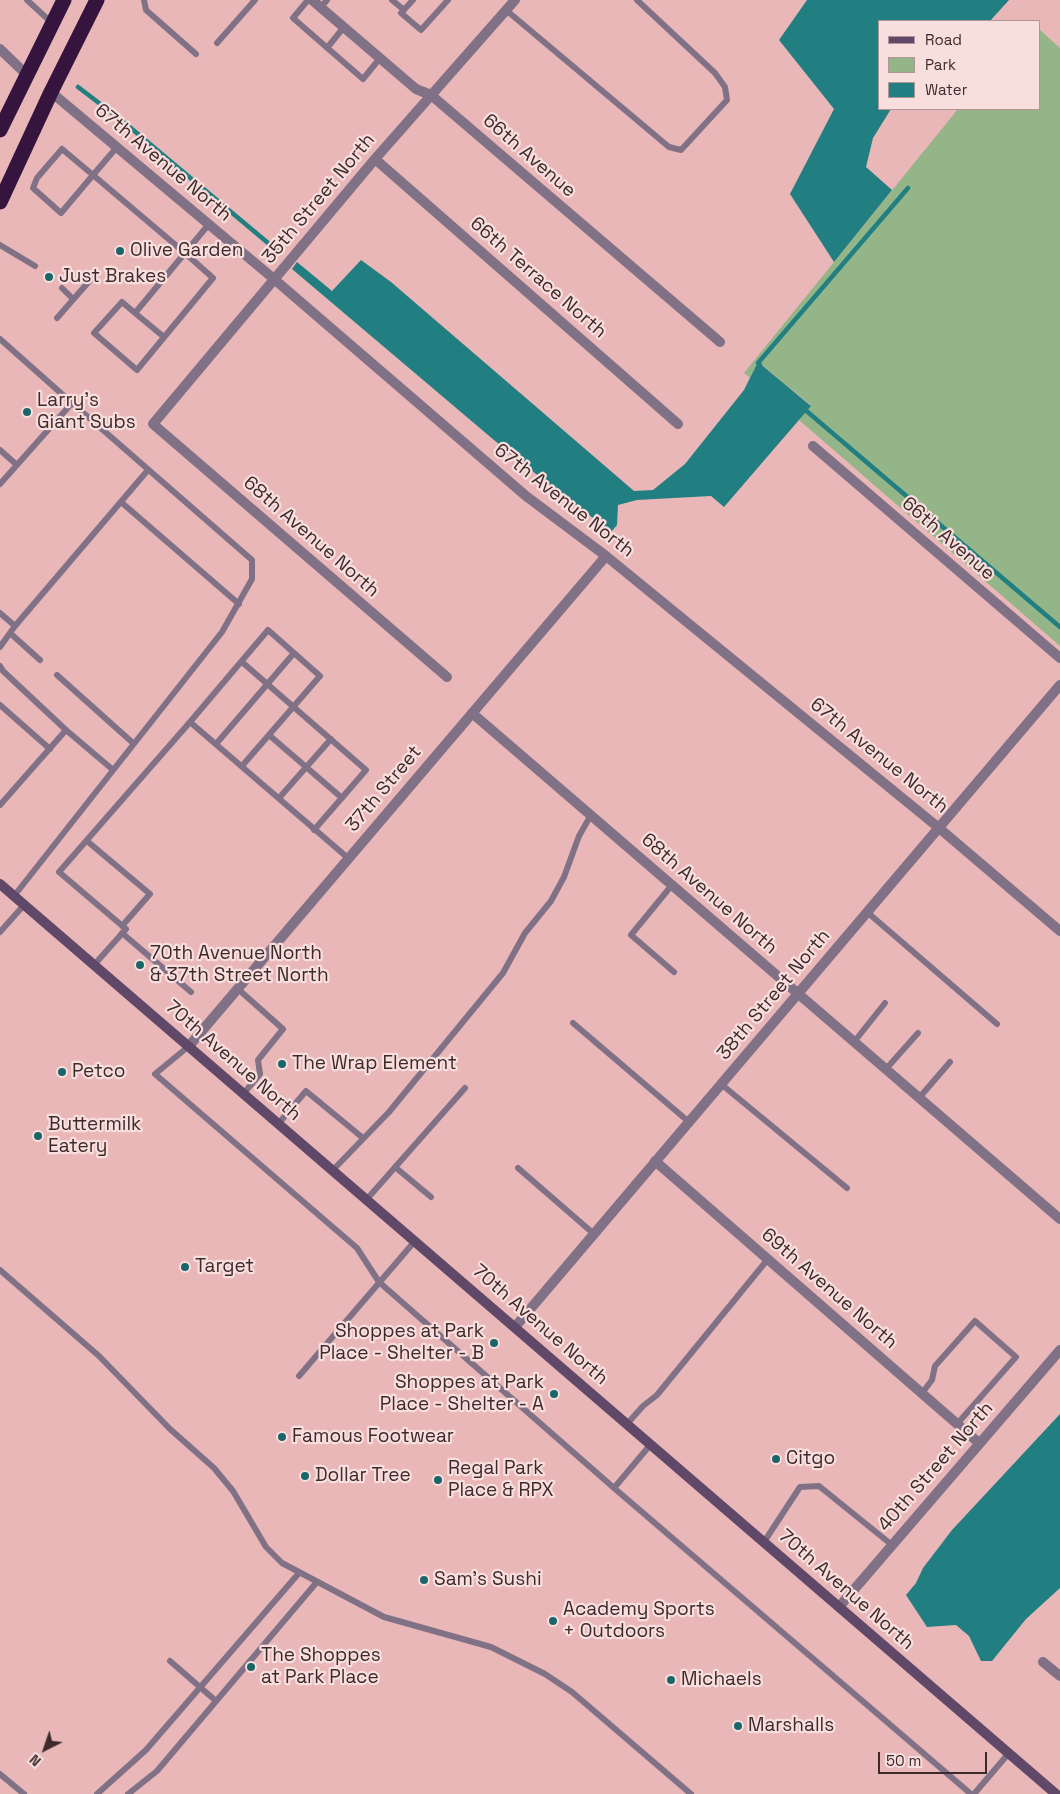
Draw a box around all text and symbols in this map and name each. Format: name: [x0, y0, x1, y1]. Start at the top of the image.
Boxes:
legend: [878, 20, 1040, 110]
text: Road: [925, 30, 962, 49]
text: Park: [925, 55, 956, 74]
text: Water: [925, 80, 967, 99]
street label: 67th Avenue North: [90, 99, 236, 227]
street label: 66th Avenue: [478, 109, 580, 203]
street label: 35th Street North: [258, 129, 380, 269]
street label: 66th Terrace North: [465, 213, 611, 343]
place label: Olive Garden: [130, 240, 243, 262]
marker: Olive Garden: [114, 245, 126, 257]
place label: Just Brakes: [59, 266, 166, 288]
marker: Just Brakes: [43, 271, 55, 283]
place label: Larry's Giant Subs: [37, 390, 136, 434]
marker: Larry's Giant Subs: [21, 406, 33, 418]
street label: 67th Avenue North: [490, 439, 638, 563]
street label: 68th Avenue North: [238, 472, 384, 602]
street label: 66th Avenue: [897, 492, 999, 586]
street label: 67th Avenue North: [805, 693, 953, 819]
street label: 37th Street: [341, 741, 427, 837]
street label: 68th Avenue North: [636, 829, 782, 959]
street label: 38th Street North: [713, 925, 835, 1065]
place label: 70th Avenue North & 37th Street North: [150, 943, 329, 987]
marker: 70th Avenue North & 37th Street North: [134, 959, 146, 971]
street label: 70th Avenue North: [161, 996, 305, 1126]
place label: The Wrap Element: [292, 1053, 457, 1075]
marker: The Wrap Element: [276, 1058, 288, 1070]
place label: Petco: [72, 1061, 125, 1083]
marker: Petco: [56, 1066, 68, 1078]
place label: Buttermilk Eatery: [48, 1114, 141, 1158]
marker: Buttermilk Eatery: [32, 1130, 44, 1142]
street label: 69th Avenue North: [756, 1224, 902, 1354]
place label: Target: [195, 1256, 254, 1278]
street label: 70th Avenue North: [468, 1260, 612, 1390]
marker: Target: [179, 1261, 191, 1273]
place label: Shoppes at Park Place - Shelter - B: [319, 1321, 484, 1365]
marker: Shoppes at Park Place - Shelter - B: [488, 1337, 500, 1349]
place label: Shoppes at Park Place - Shelter - A: [380, 1372, 544, 1416]
marker: Shoppes at Park Place - Shelter - A: [548, 1388, 560, 1400]
street label: 40th Street North: [874, 1398, 998, 1536]
place label: Famous Footwear: [292, 1426, 454, 1448]
marker: Famous Footwear: [276, 1431, 288, 1443]
place label: Citgo: [786, 1448, 835, 1470]
marker: Citgo: [770, 1453, 782, 1465]
place label: Regal Park Place & RPX: [448, 1458, 554, 1502]
place label: Dollar Tree: [315, 1465, 411, 1487]
marker: Dollar Tree: [299, 1470, 311, 1482]
marker: Regal Park Place & RPX: [432, 1474, 444, 1486]
street label: 70th Avenue North: [774, 1525, 918, 1655]
place label: Sam's Sushi: [434, 1569, 542, 1591]
marker: Sam's Sushi: [418, 1574, 430, 1586]
place label: Academy Sports + Outdoors: [563, 1599, 715, 1643]
marker: Academy Sports + Outdoors: [547, 1615, 559, 1627]
place label: The Shoppes at Park Place: [261, 1645, 381, 1689]
marker: The Shoppes at Park Place: [245, 1661, 257, 1673]
place label: Michaels: [681, 1669, 762, 1691]
marker: Michaels: [665, 1674, 677, 1686]
place label: Marshalls: [748, 1715, 834, 1737]
marker: Marshalls: [732, 1720, 744, 1732]
north arrow: [20, 1724, 70, 1774]
scale bar: [880, 1742, 989, 1774]
text: N: [26, 1750, 45, 1770]
text: 50 m: [886, 1751, 921, 1770]

